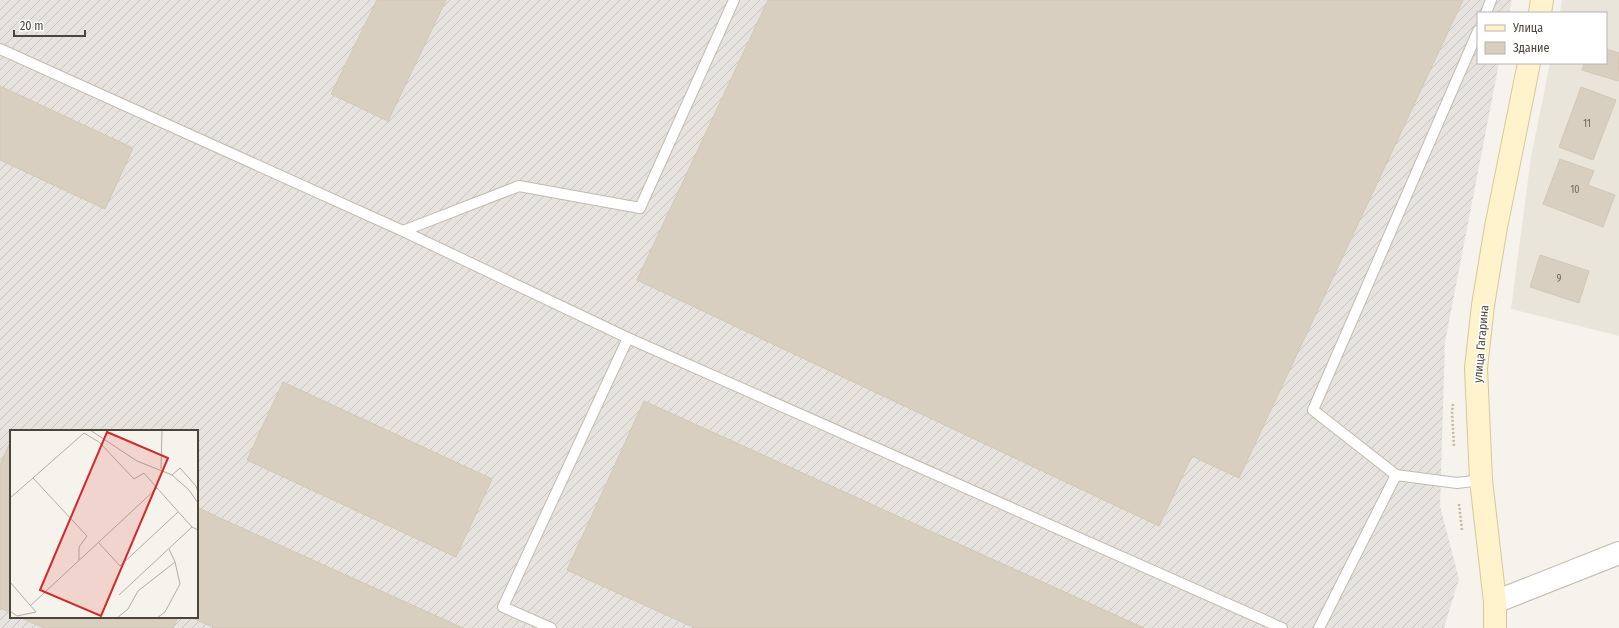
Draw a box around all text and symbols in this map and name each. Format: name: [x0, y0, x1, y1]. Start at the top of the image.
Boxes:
scale bar: [14, 12, 85, 38]
legend: [1477, 12, 1607, 64]
text: 20 m: [20, 19, 44, 33]
text: Улица: [1512, 21, 1543, 35]
text: Здание: [1513, 41, 1549, 55]
house number: 11: [1583, 118, 1591, 130]
house number: 10: [1570, 184, 1580, 196]
house number: 9: [1557, 273, 1562, 285]
street label: улица Гагарина: [1471, 304, 1491, 384]
inset map: [10, 430, 198, 618]

